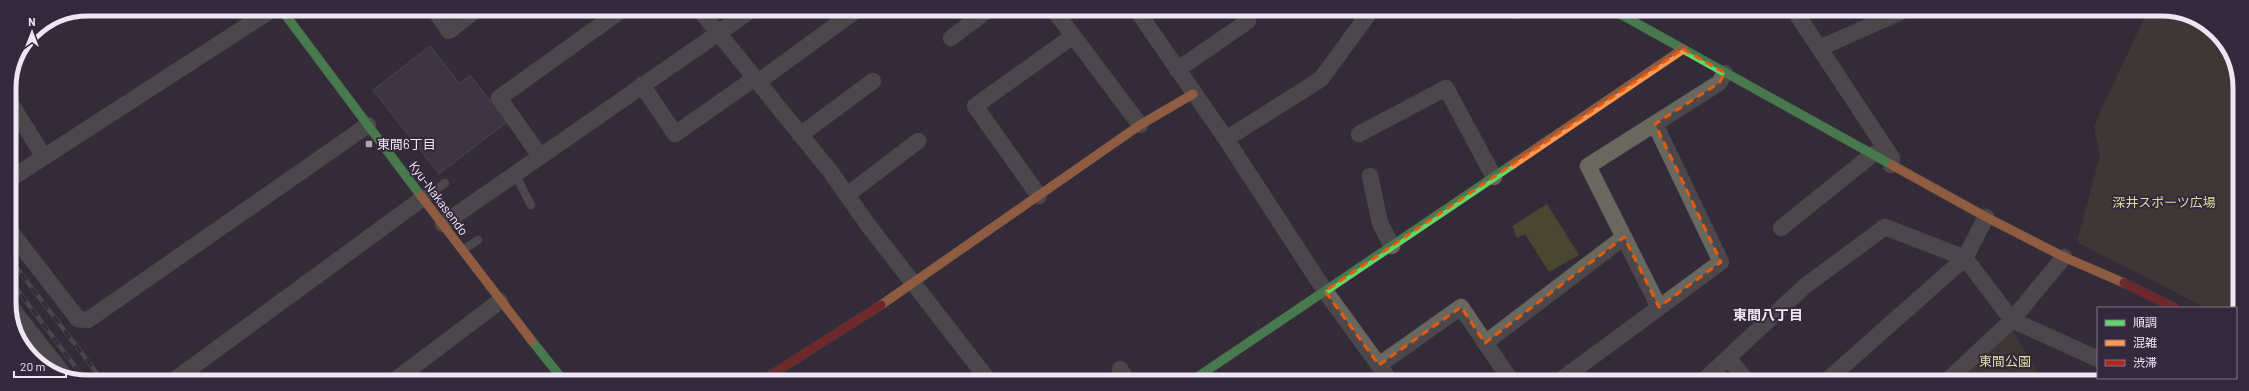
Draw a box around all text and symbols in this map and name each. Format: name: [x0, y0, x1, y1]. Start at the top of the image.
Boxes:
north arrow: [12, 12, 52, 52]
text: N: [28, 15, 36, 28]
place label: 東間6丁目: [377, 136, 436, 152]
marker: 東間6丁目: [364, 139, 374, 149]
street label: Kyu-Nakasendo: [406, 158, 472, 238]
park label: 深井スポーツ広場: [2112, 194, 2216, 210]
district label: 東間八丁目: [1733, 306, 1803, 323]
legend: [2097, 307, 2237, 379]
text: 順調: [2133, 315, 2157, 329]
text: 混雑: [2133, 335, 2157, 349]
scale bar: [14, 353, 66, 379]
park label: 東間公園: [1979, 353, 2031, 369]
text: 渋滞: [2133, 355, 2157, 369]
text: 20 m: [20, 359, 46, 373]

